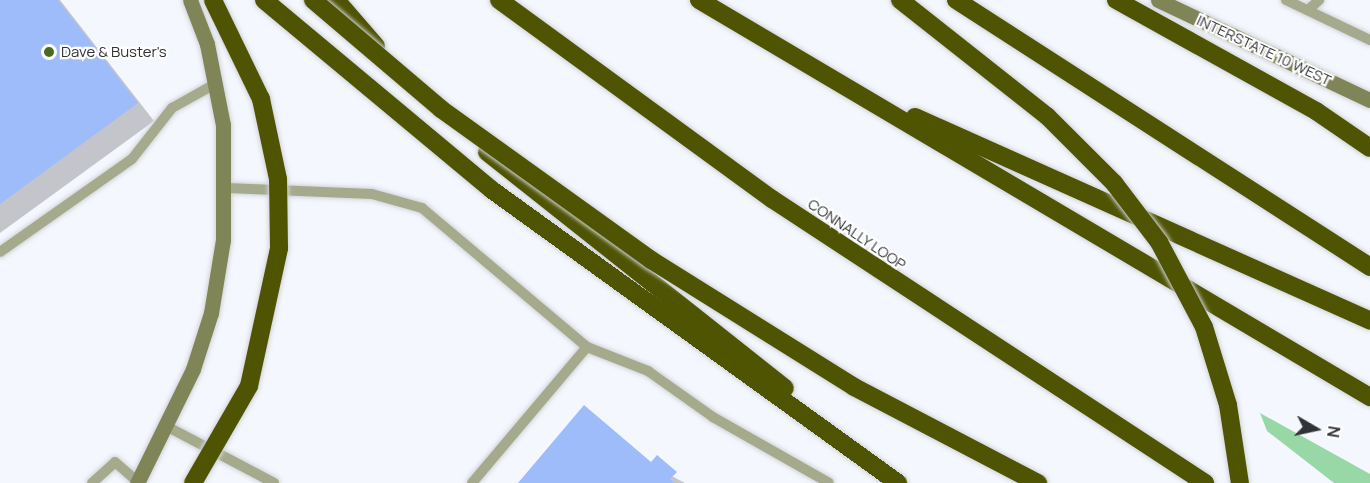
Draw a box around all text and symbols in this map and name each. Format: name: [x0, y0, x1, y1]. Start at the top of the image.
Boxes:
street label: INTERSTATE 10 WEST: [1194, 11, 1334, 89]
place label: Dave & Buster's: [61, 43, 167, 61]
marker: Dave & Buster's: [42, 45, 56, 59]
street label: CONNALLY LOOP: [804, 194, 910, 274]
north arrow: [1286, 399, 1346, 459]
text: N: [1322, 424, 1346, 439]

